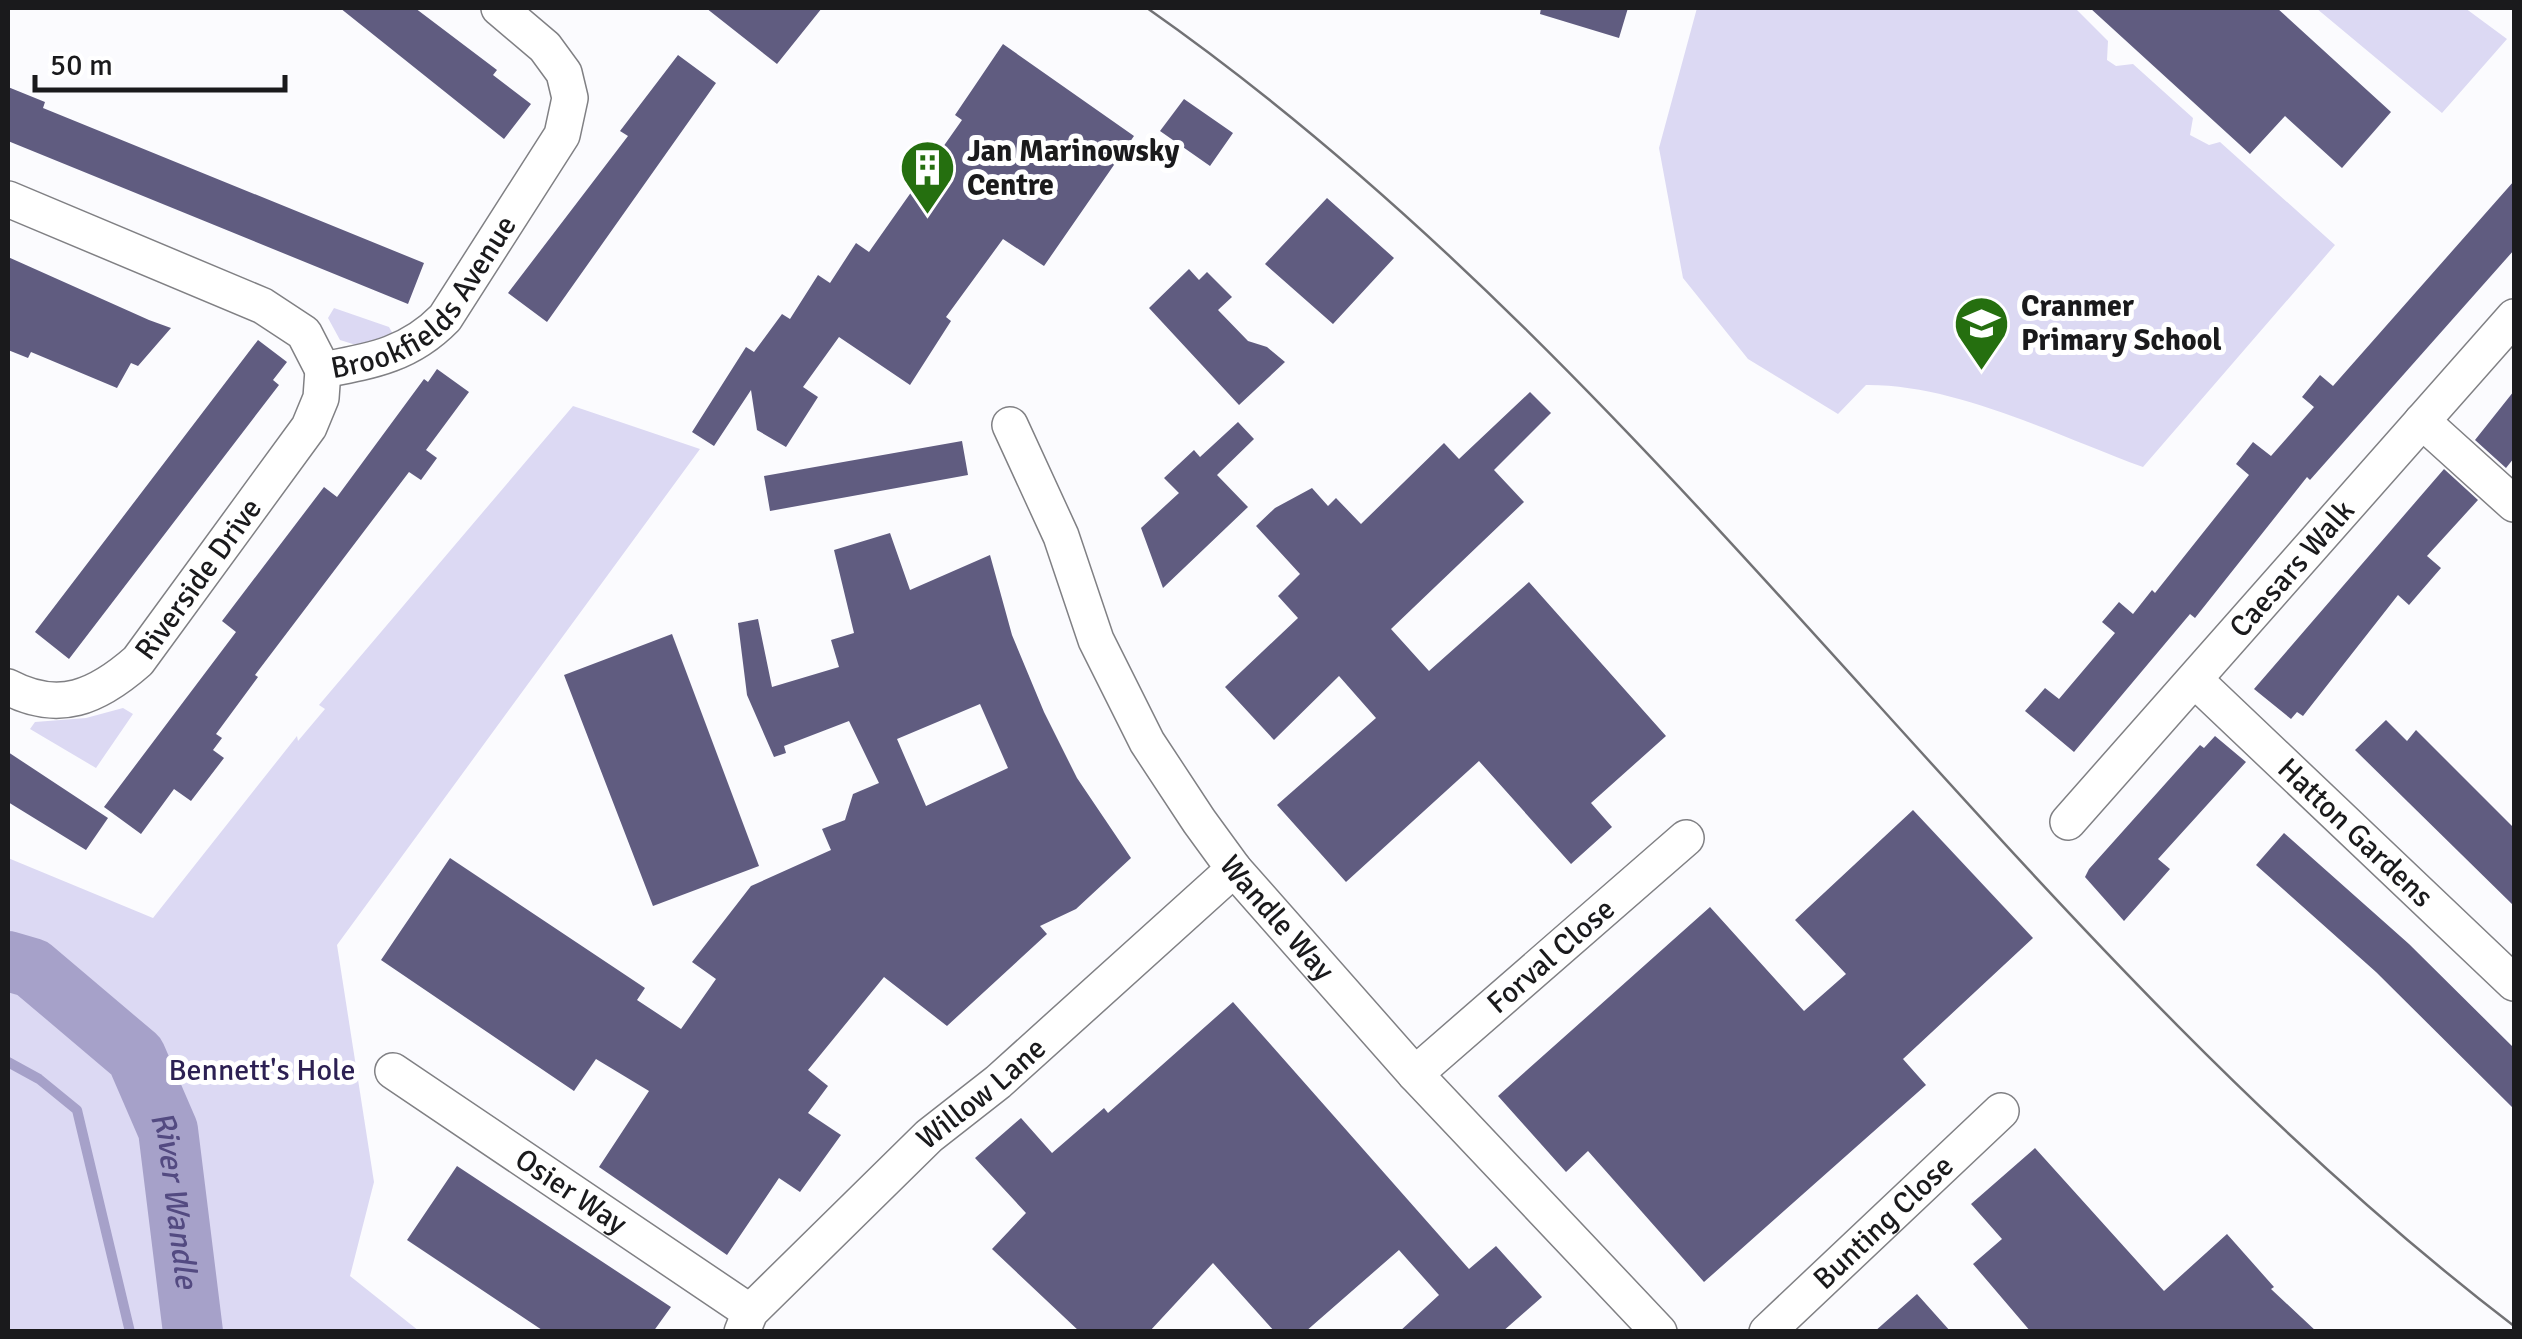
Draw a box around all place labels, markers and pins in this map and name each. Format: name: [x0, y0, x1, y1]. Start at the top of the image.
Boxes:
place label: Jan Marinowsky Centre: [967, 133, 1179, 204]
building icon: Jan Marinowsky Centre: [898, 138, 958, 217]
place label: Cranmer Primary School: [2021, 288, 2222, 359]
school or university icon: Cranmer Primary School: [1952, 293, 2012, 372]

